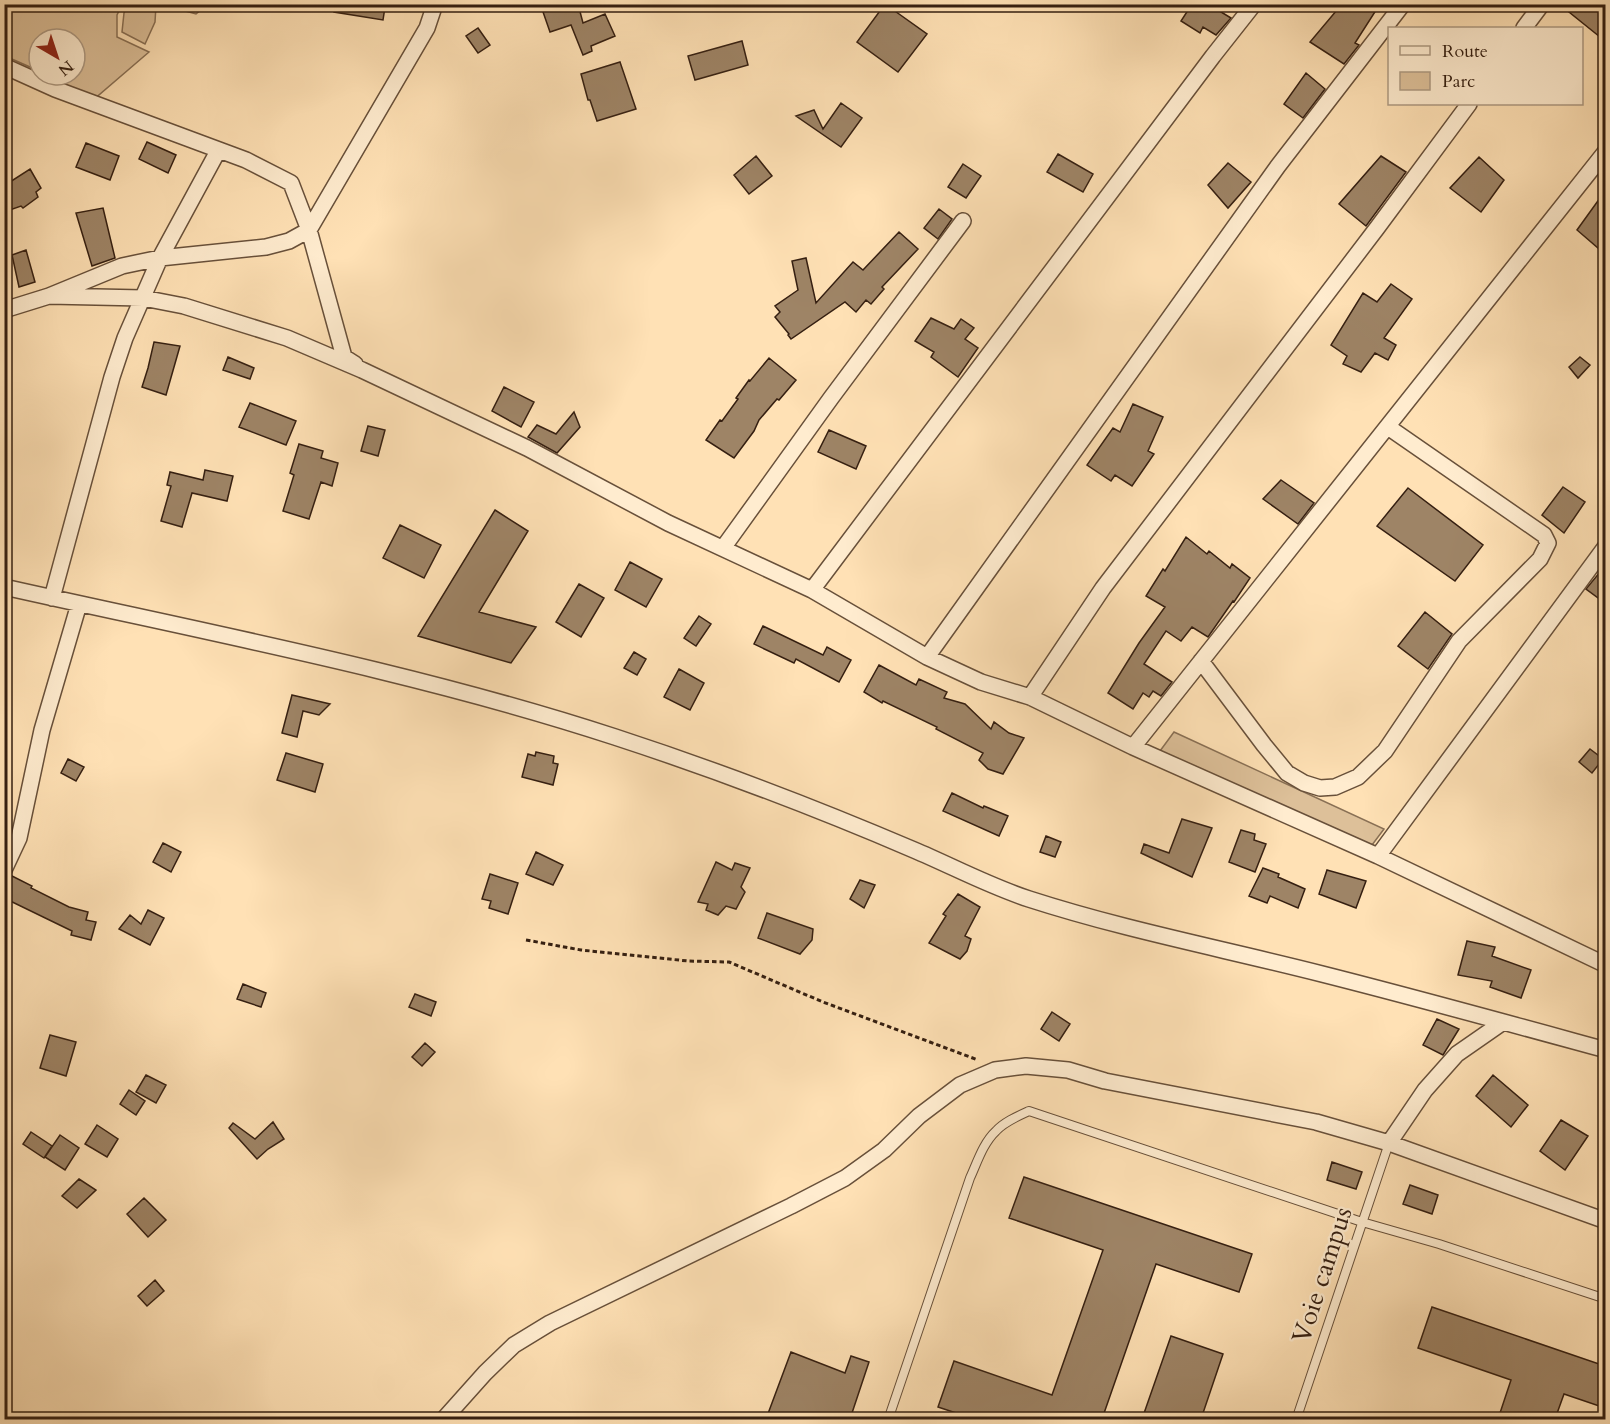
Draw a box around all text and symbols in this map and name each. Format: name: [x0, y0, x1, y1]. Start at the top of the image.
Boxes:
north arrow: [27, 27, 87, 87]
legend: [1388, 27, 1583, 105]
text: Route: [1442, 39, 1488, 64]
text: N: [53, 55, 78, 81]
text: Parc: [1442, 69, 1475, 94]
street label: Voie campus: [1284, 1202, 1360, 1348]

